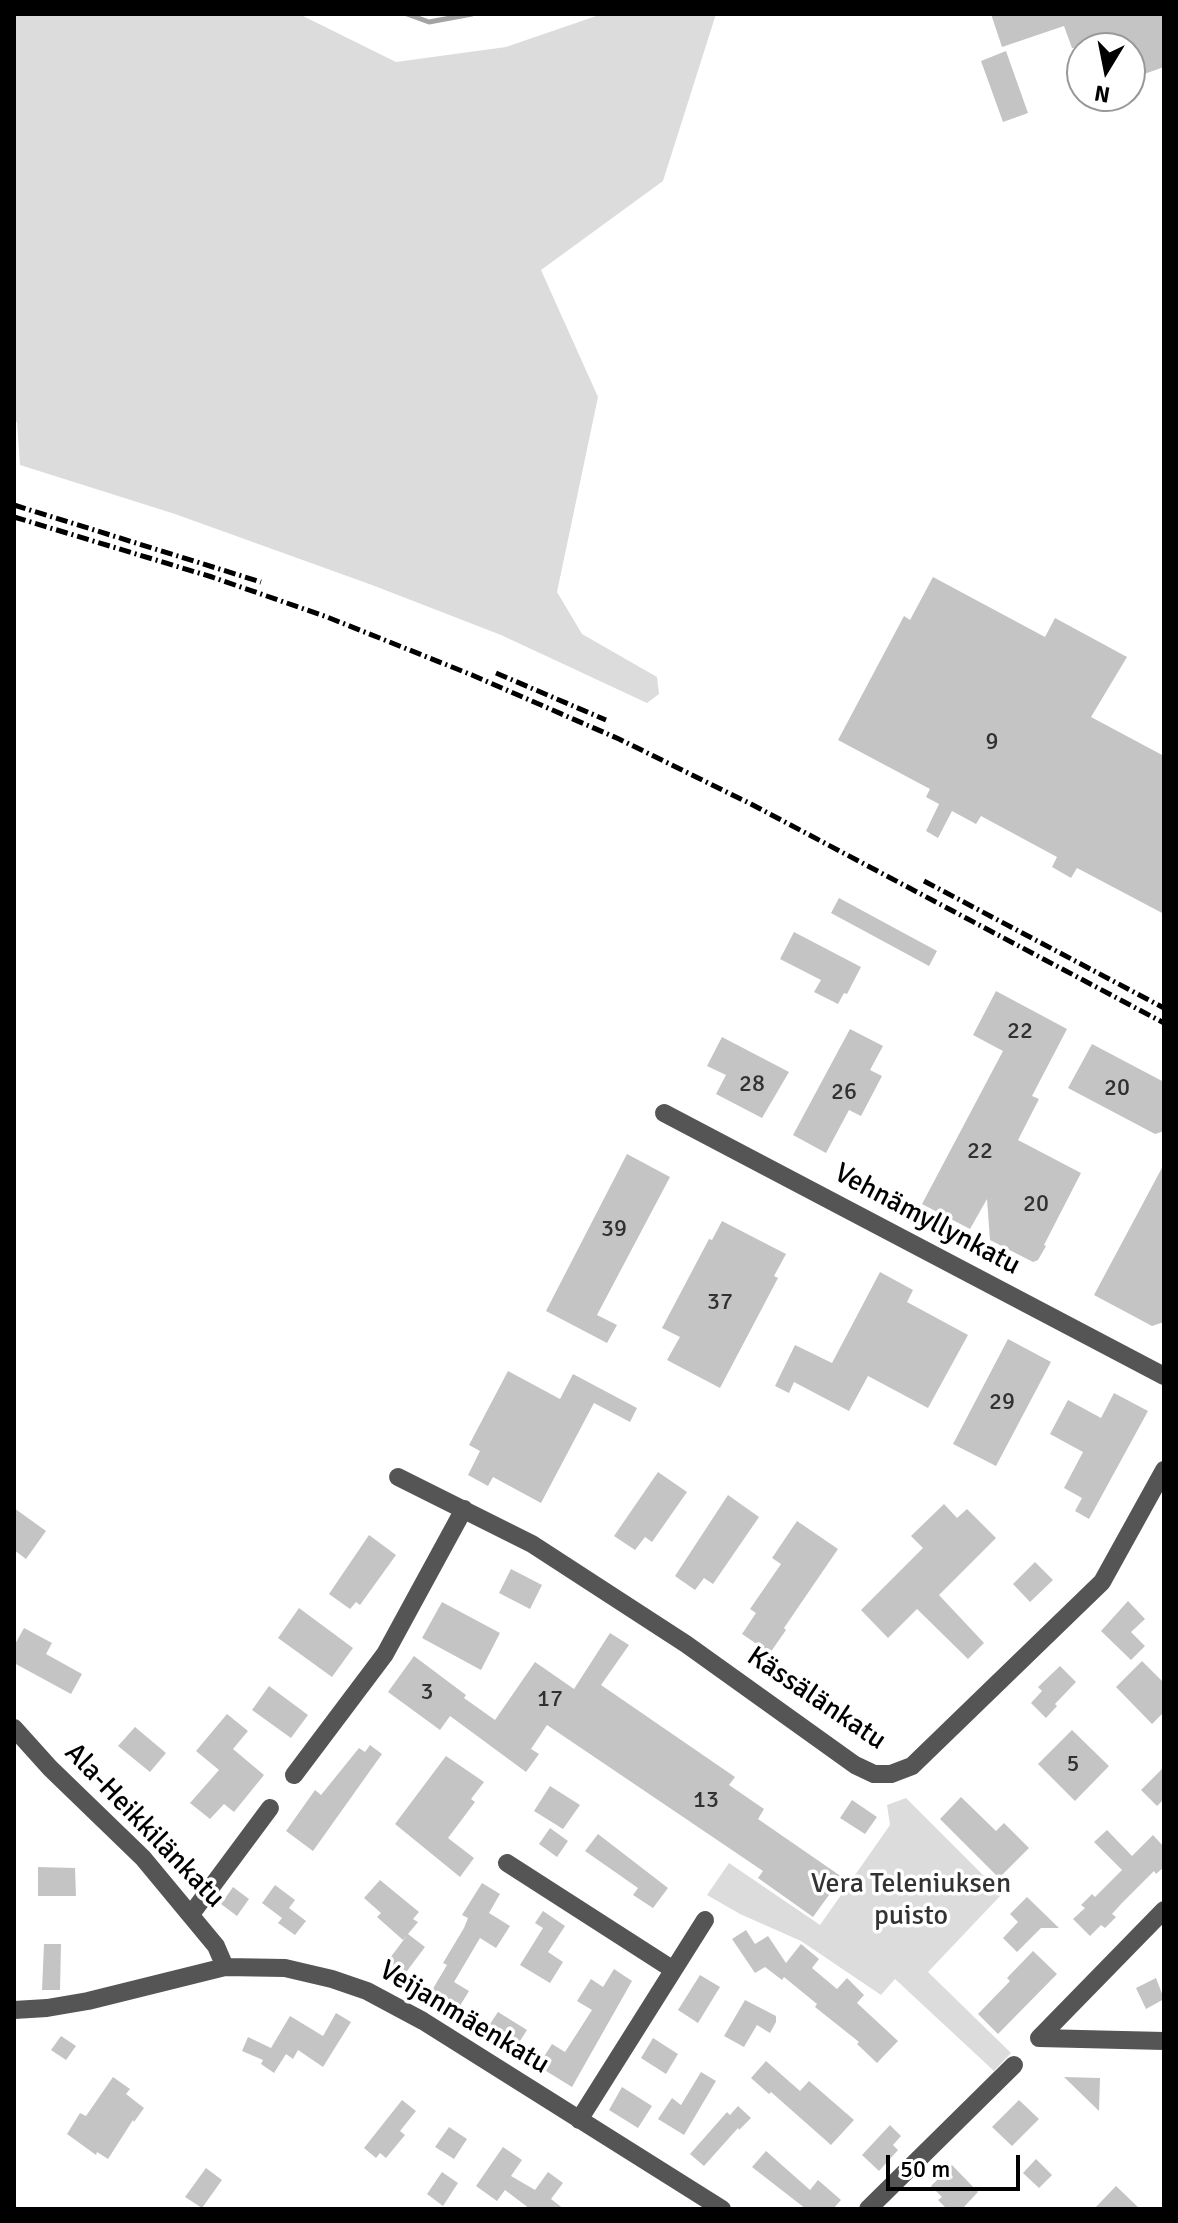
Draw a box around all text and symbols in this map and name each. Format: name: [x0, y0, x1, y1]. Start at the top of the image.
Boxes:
north arrow: [1066, 32, 1146, 112]
text: N: [1092, 80, 1112, 109]
house number: 9: [986, 729, 998, 757]
house number: 22: [1007, 1018, 1033, 1046]
house number: 28: [739, 1071, 765, 1099]
house number: 20: [1104, 1075, 1130, 1103]
house number: 26: [831, 1079, 857, 1107]
house number: 22: [967, 1138, 993, 1166]
street label: Vehnämyllynkatu: [828, 1157, 1026, 1283]
house number: 20: [1023, 1191, 1049, 1219]
house number: 39: [601, 1216, 627, 1244]
house number: 37: [707, 1289, 733, 1317]
house number: 29: [989, 1389, 1015, 1417]
street label: Kässälänkatu: [740, 1640, 892, 1758]
house number: 3: [421, 1679, 433, 1707]
house number: 17: [537, 1686, 563, 1714]
street label: Ala-Heikkilänkatu: [57, 1737, 231, 1915]
house number: 5: [1067, 1751, 1079, 1779]
house number: 13: [693, 1787, 719, 1815]
park label: Vera Teleniuksen puisto: [811, 1868, 1011, 1934]
street label: Veijanmäenkatu: [373, 1954, 555, 2082]
scale bar: [890, 2139, 1024, 2189]
text: 50 m: [900, 2154, 950, 2184]

